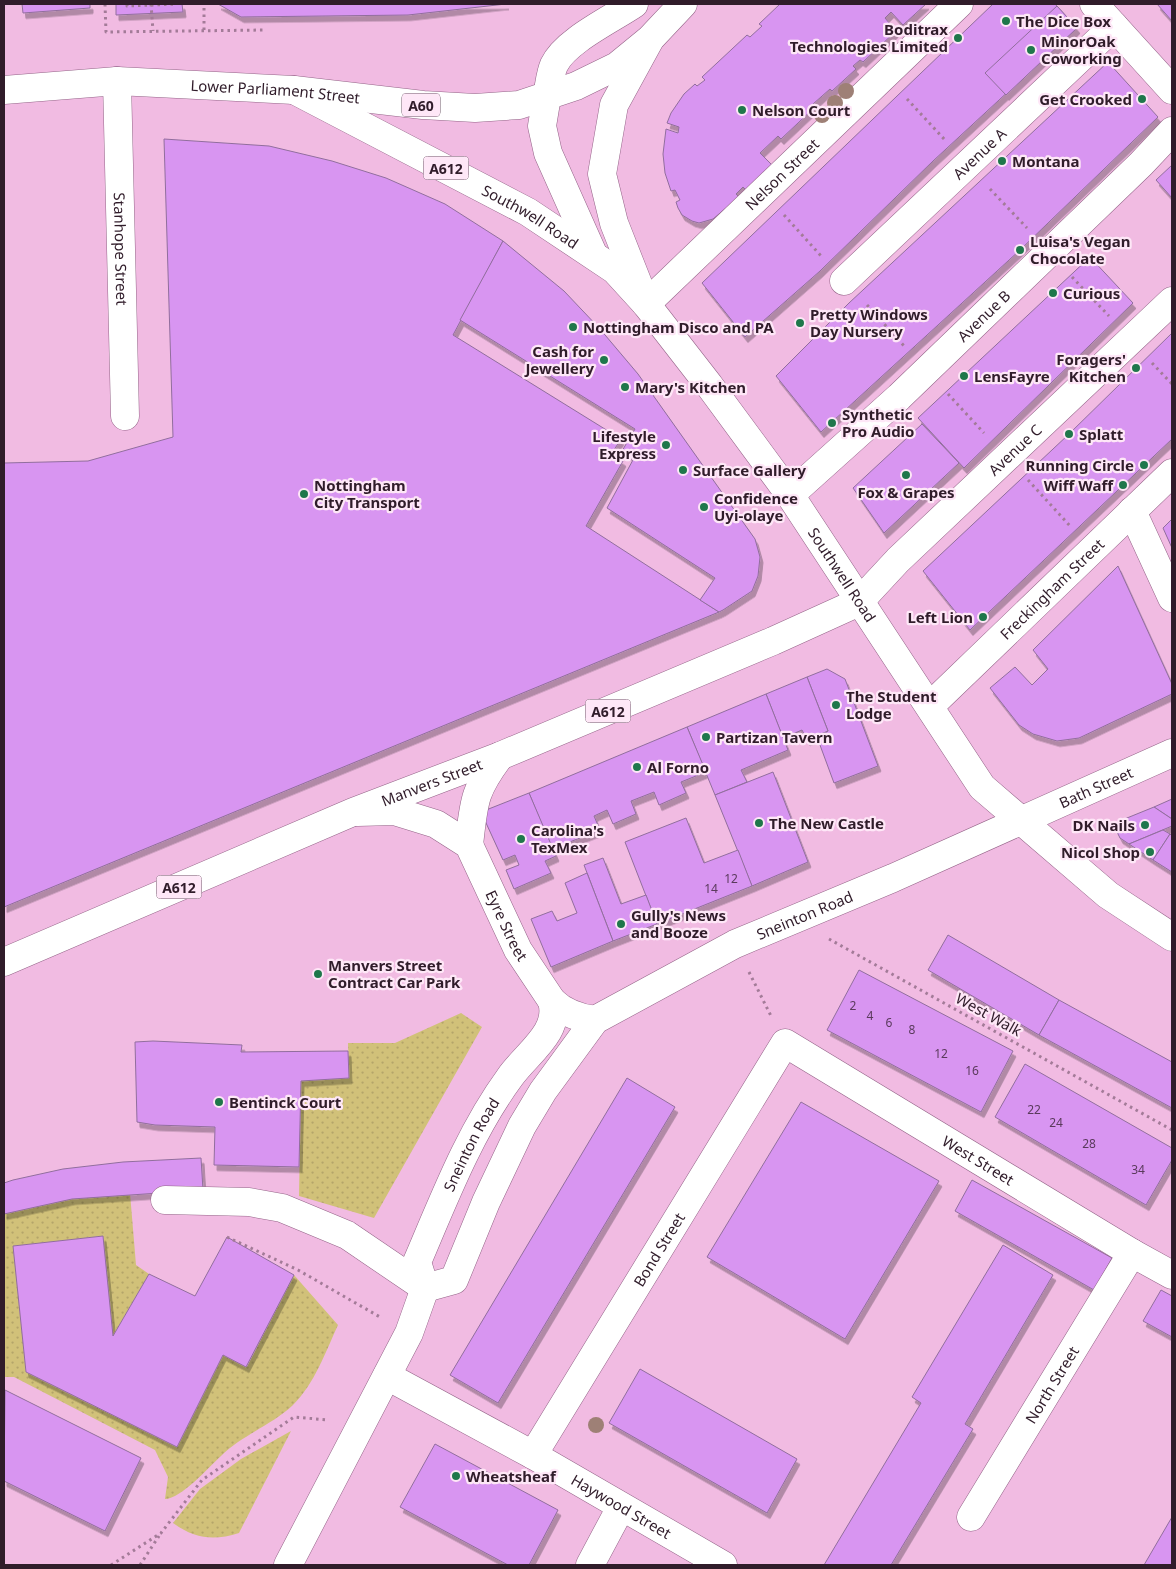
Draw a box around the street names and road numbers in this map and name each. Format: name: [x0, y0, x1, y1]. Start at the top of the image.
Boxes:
street label: Lower Parliament Street: [190, 75, 362, 108]
road number: A60: [402, 94, 440, 116]
street label: Avenue A: [948, 123, 1010, 183]
street label: Nelson Street: [740, 133, 823, 214]
road number: A612: [424, 156, 468, 180]
street label: Southwell Road: [479, 180, 582, 253]
street label: Stanhope Street: [110, 192, 132, 306]
street label: Avenue B: [953, 285, 1014, 346]
street label: Avenue C: [984, 419, 1046, 480]
street label: Southwell Road: [804, 523, 881, 626]
street label: Freckingham Street: [995, 534, 1109, 644]
road number: A612: [586, 699, 630, 722]
street label: Manvers Street: [378, 754, 486, 810]
street label: Bath Street: [1056, 762, 1136, 812]
road number: A612: [156, 876, 202, 899]
street label: Sneinton Road: [753, 886, 856, 944]
street label: Eyre Street: [481, 887, 533, 965]
street label: West Walk: [952, 988, 1026, 1040]
street label: Sneinton Road: [438, 1094, 503, 1194]
street label: West Street: [939, 1131, 1019, 1190]
street label: Bond Street: [629, 1208, 689, 1290]
street label: North Street: [1020, 1342, 1083, 1427]
street label: Haywood Street: [568, 1469, 675, 1543]

